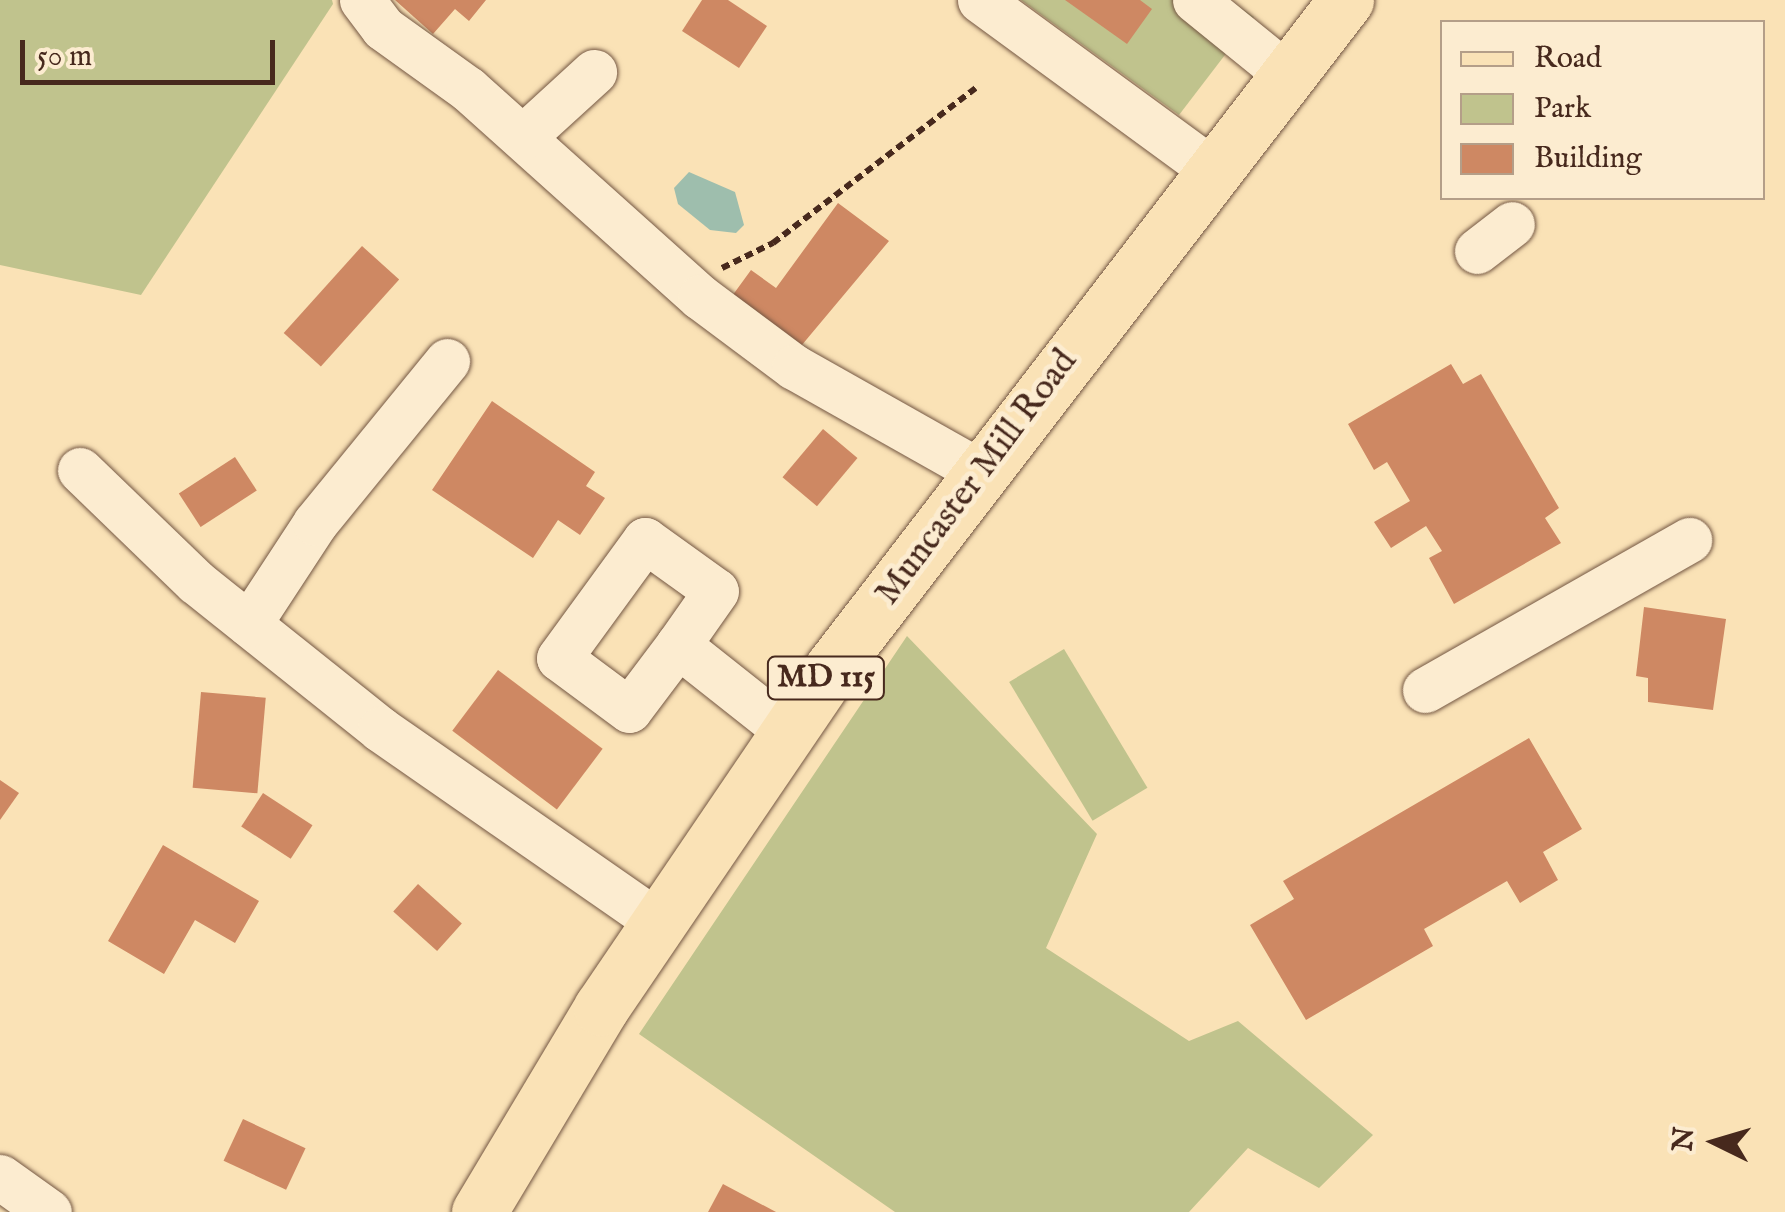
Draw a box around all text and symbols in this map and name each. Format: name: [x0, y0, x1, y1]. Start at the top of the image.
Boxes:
scale bar: [25, 20, 280, 82]
legend: [1440, 20, 1765, 200]
text: 50 m: [37, 38, 92, 76]
text: Road: [1534, 40, 1602, 78]
text: Park: [1534, 90, 1591, 128]
text: Building: [1534, 140, 1642, 178]
street label: Muncaster Mill Road: [867, 342, 1087, 614]
road number: MD 115: [766, 651, 886, 705]
north arrow: [1665, 1092, 1765, 1192]
text: N: [1666, 1126, 1703, 1153]

